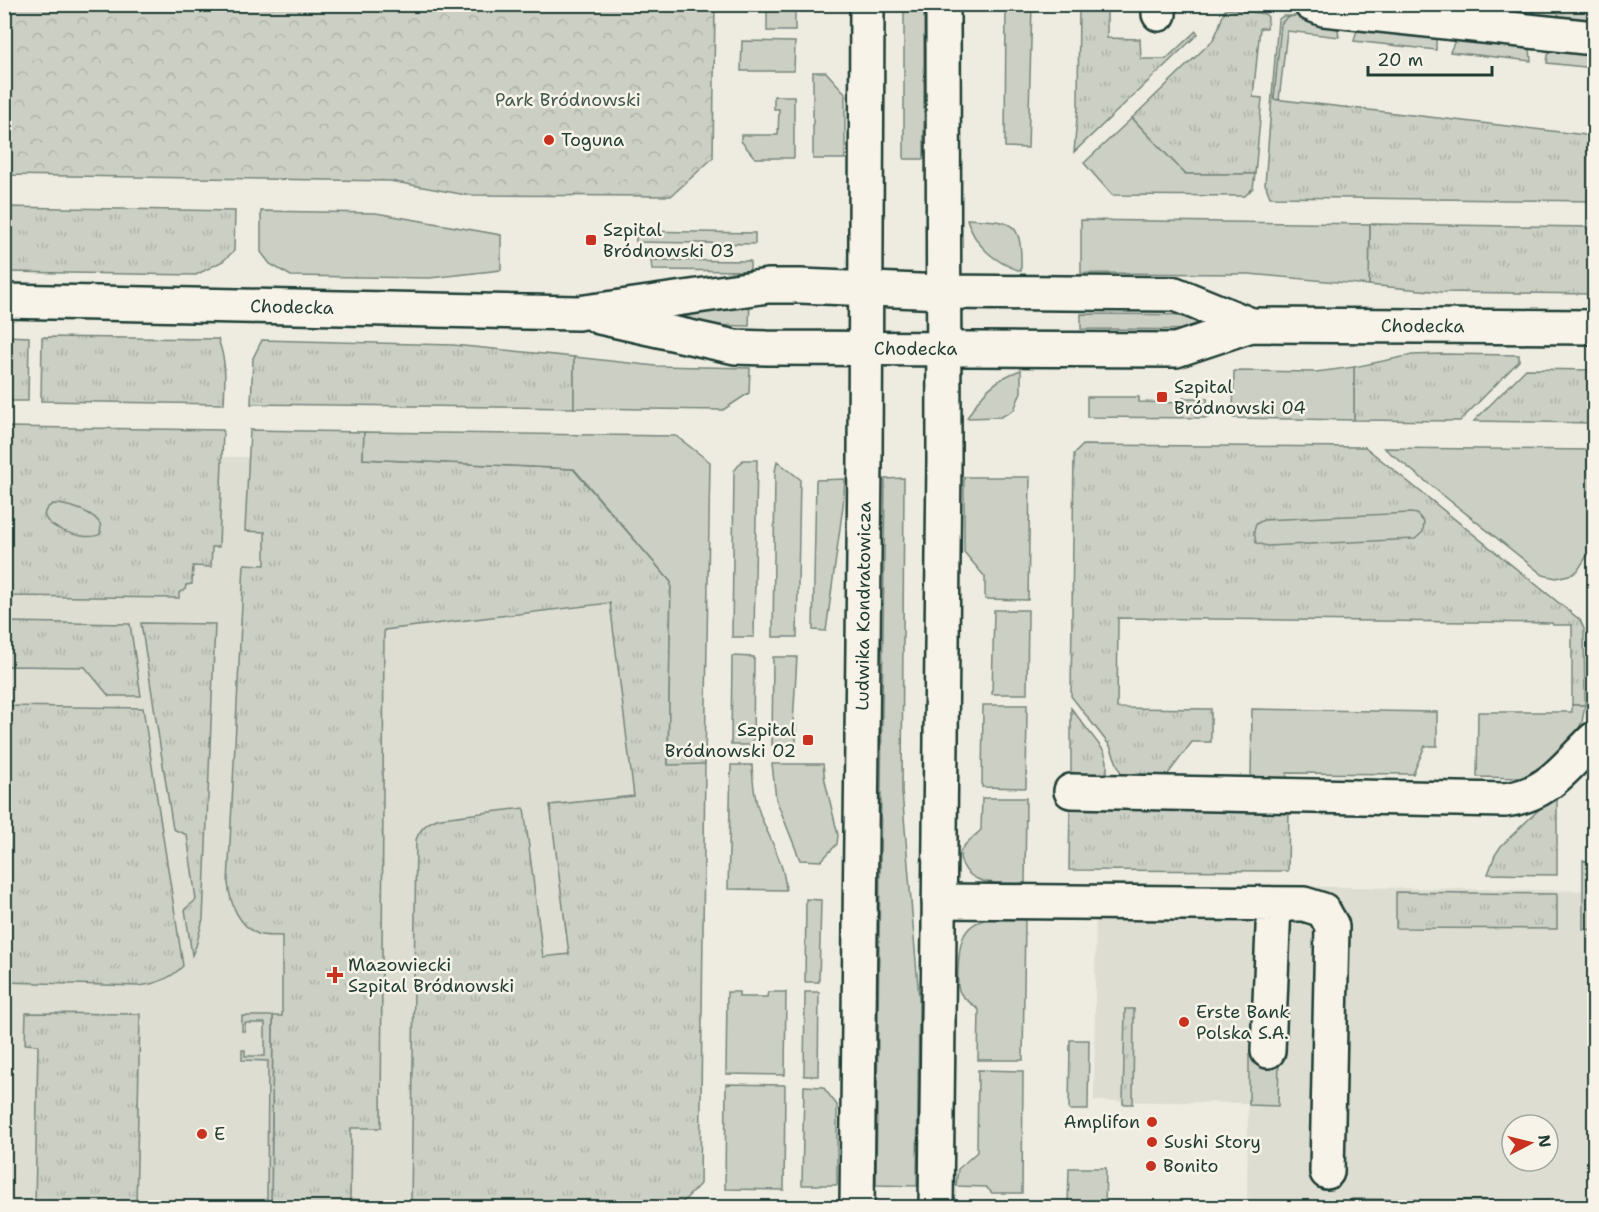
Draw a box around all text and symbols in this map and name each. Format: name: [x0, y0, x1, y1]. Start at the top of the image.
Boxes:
scale bar: [1368, 39, 1492, 77]
text: 20 m: [1377, 48, 1423, 72]
park label: Park Bródnowski: [495, 88, 641, 112]
place label: Toguna: [561, 128, 624, 152]
marker: Toguna: [542, 133, 556, 147]
place label: Szpital Bródnowski 03: [603, 218, 735, 263]
marker: Szpital Bródnowski 03: [584, 233, 598, 247]
street label: Chodecka: [250, 294, 334, 320]
street label: Chodecka: [1381, 314, 1465, 338]
street label: Chodecka: [874, 337, 958, 361]
place label: Szpital Bródnowski 04: [1174, 375, 1306, 420]
marker: Szpital Bródnowski 04: [1155, 390, 1169, 404]
street label: Ludwika Kondratowicza: [850, 501, 877, 711]
place label: Szpital Bródnowski 02: [665, 718, 797, 763]
marker: Szpital Bródnowski 02: [801, 733, 815, 747]
place label: Mazowiecki Szpital Bródnowski: [348, 953, 514, 998]
marker: Mazowiecki Szpital Bródnowski: [326, 966, 344, 984]
place label: Erste Bank Polska S.A.: [1196, 1000, 1290, 1045]
marker: Erste Bank Polska S.A.: [1177, 1015, 1191, 1029]
place label: Amplifon: [1063, 1110, 1140, 1134]
north arrow: [1500, 1113, 1560, 1173]
marker: Amplifon: [1145, 1115, 1159, 1129]
place label: E: [214, 1122, 225, 1146]
marker: E: [195, 1127, 209, 1141]
place label: Sushi Story: [1164, 1130, 1261, 1154]
text: N: [1533, 1134, 1556, 1149]
marker: Sushi Story: [1145, 1135, 1159, 1149]
place label: Bonito: [1163, 1154, 1218, 1178]
marker: Bonito: [1144, 1159, 1158, 1173]

